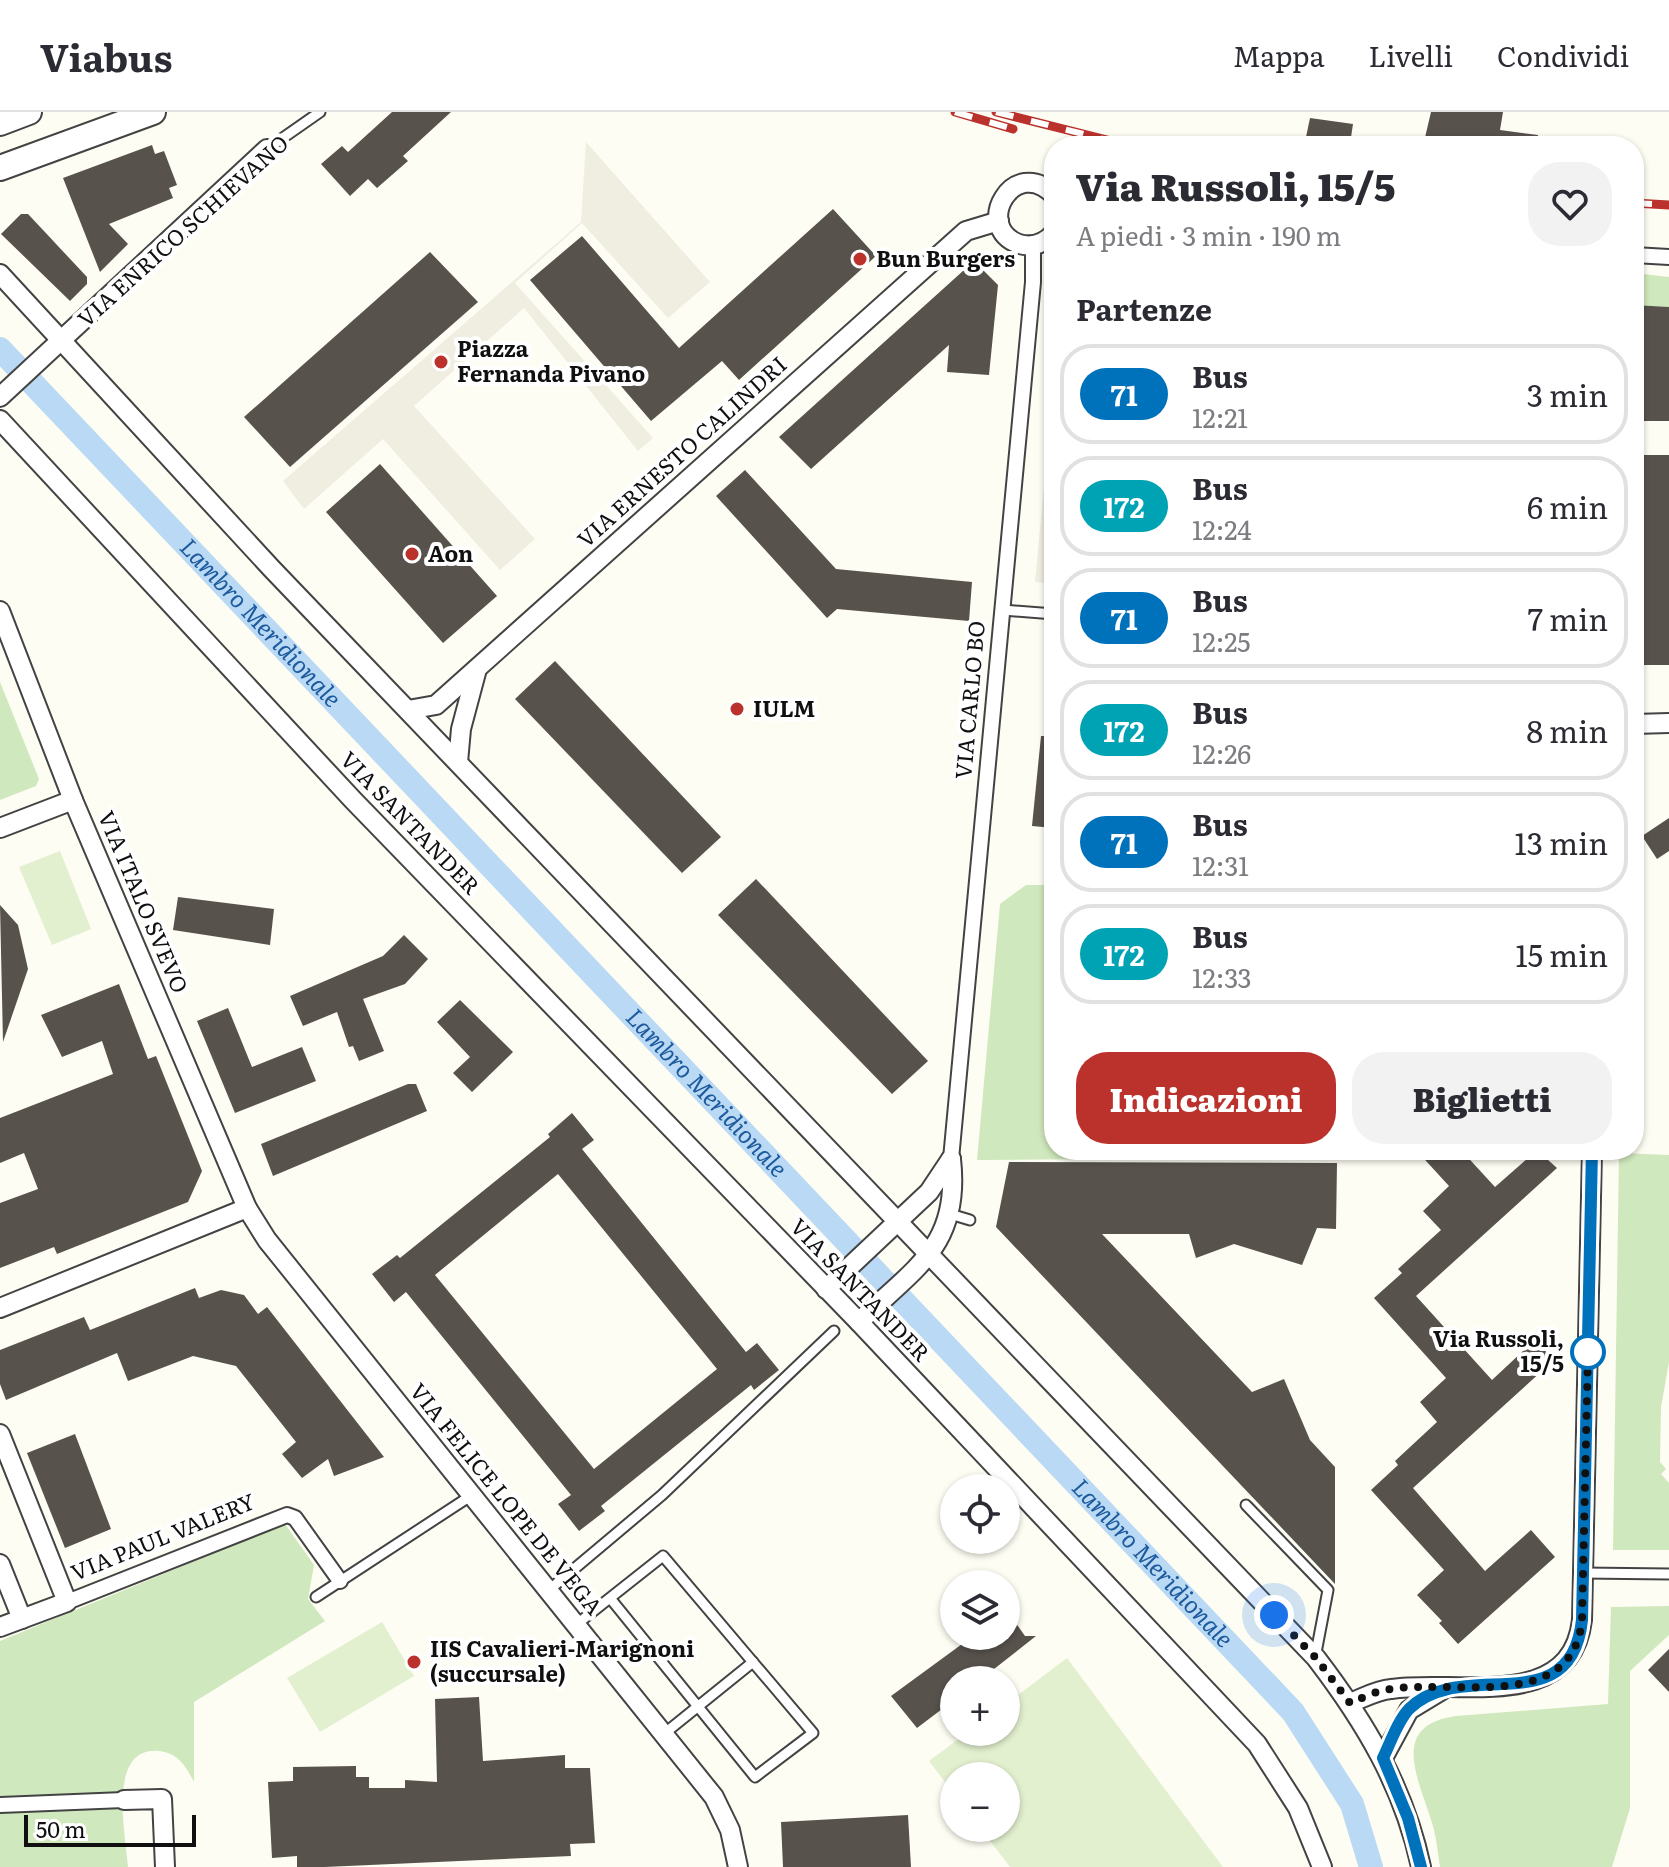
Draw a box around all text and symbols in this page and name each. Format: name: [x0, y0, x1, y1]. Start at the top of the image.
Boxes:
text: Viabus: [40, 27, 172, 84]
text: Mappa: [1233, 34, 1325, 76]
text: Livelli: [1369, 34, 1453, 76]
text: Condividi: [1497, 34, 1629, 76]
street label: VIA ENRICO SCHIEVANO: [69, 126, 295, 334]
text: Via Russoli, 15/5: [1076, 156, 1395, 213]
button: heart: [1528, 162, 1612, 246]
text: A piedi · 3 min · 190 m: [1076, 215, 1341, 254]
place label: Bun Burgers: [876, 241, 1015, 274]
marker: Bun Burgers: [851, 250, 869, 268]
text: Partenze: [1076, 286, 1212, 330]
place label: Piazza Fernanda Pivano: [457, 331, 645, 389]
street label: VIA ERNESTO CALINDRI: [569, 348, 793, 554]
marker: Piazza Fernanda Pivano: [432, 353, 450, 371]
text: Bus: [1192, 353, 1248, 397]
text: 3 min: [1527, 372, 1608, 416]
text: 71: [1110, 373, 1138, 415]
text: 12:21: [1192, 397, 1248, 436]
text: Bus: [1192, 465, 1248, 509]
text: 6 min: [1527, 484, 1608, 528]
text: 172: [1103, 485, 1145, 527]
text: 12:24: [1192, 509, 1252, 548]
water label: Lambro Meridionale: [173, 529, 351, 714]
place label: Aon: [428, 536, 473, 569]
marker: Aon: [403, 545, 421, 563]
text: Bus: [1192, 577, 1248, 621]
text: 7 min: [1528, 596, 1608, 640]
text: 71: [1110, 597, 1138, 639]
street label: VIA CARLO BO: [945, 619, 992, 780]
text: 12:25: [1192, 621, 1251, 660]
text: Bus: [1192, 689, 1248, 733]
place label: IULM: [753, 691, 815, 724]
marker: IULM: [728, 700, 746, 718]
text: 8 min: [1527, 708, 1608, 752]
text: 172: [1103, 709, 1145, 751]
text: 12:26: [1192, 733, 1251, 772]
street label: VIA SANTANDER: [334, 743, 488, 901]
text: Bus: [1192, 801, 1248, 845]
street label: VIA ITALO SVEVO: [91, 805, 198, 998]
text: 13 min: [1515, 820, 1608, 864]
text: 71: [1110, 821, 1138, 863]
text: 12:31: [1192, 845, 1249, 884]
text: Bus: [1192, 913, 1248, 957]
text: 15 min: [1516, 932, 1608, 976]
text: 172: [1103, 933, 1145, 975]
text: 12:33: [1192, 957, 1252, 996]
water label: Lambro Meridionale: [619, 999, 797, 1184]
button: Indicazioni: [1076, 1052, 1336, 1144]
button: Biglietti: [1352, 1052, 1612, 1144]
street label: VIA SANTANDER: [784, 1210, 938, 1368]
place label: Via Russoli, 15/5: [1433, 1321, 1564, 1379]
marker: Via Russoli, 15/5: [1571, 1335, 1605, 1369]
street label: VIA FELICE LOPE DE VEGA: [403, 1375, 611, 1621]
water label: Lambro Meridionale: [1065, 1469, 1243, 1654]
map controls: [940, 1474, 1020, 1842]
button: locate: [940, 1474, 1020, 1554]
street label: VIA PAUL VALERY: [65, 1483, 260, 1588]
button: layers: [940, 1570, 1020, 1650]
your location: [1254, 1595, 1294, 1635]
place label: IIS Cavalieri-Marignoni (succursale): [430, 1631, 694, 1689]
marker: IIS Cavalieri-Marignoni (succursale): [405, 1653, 423, 1671]
button: +: [940, 1666, 1020, 1746]
button: −: [940, 1762, 1020, 1842]
scale bar: [24, 1811, 196, 1847]
text: 50 m: [36, 1812, 86, 1845]

